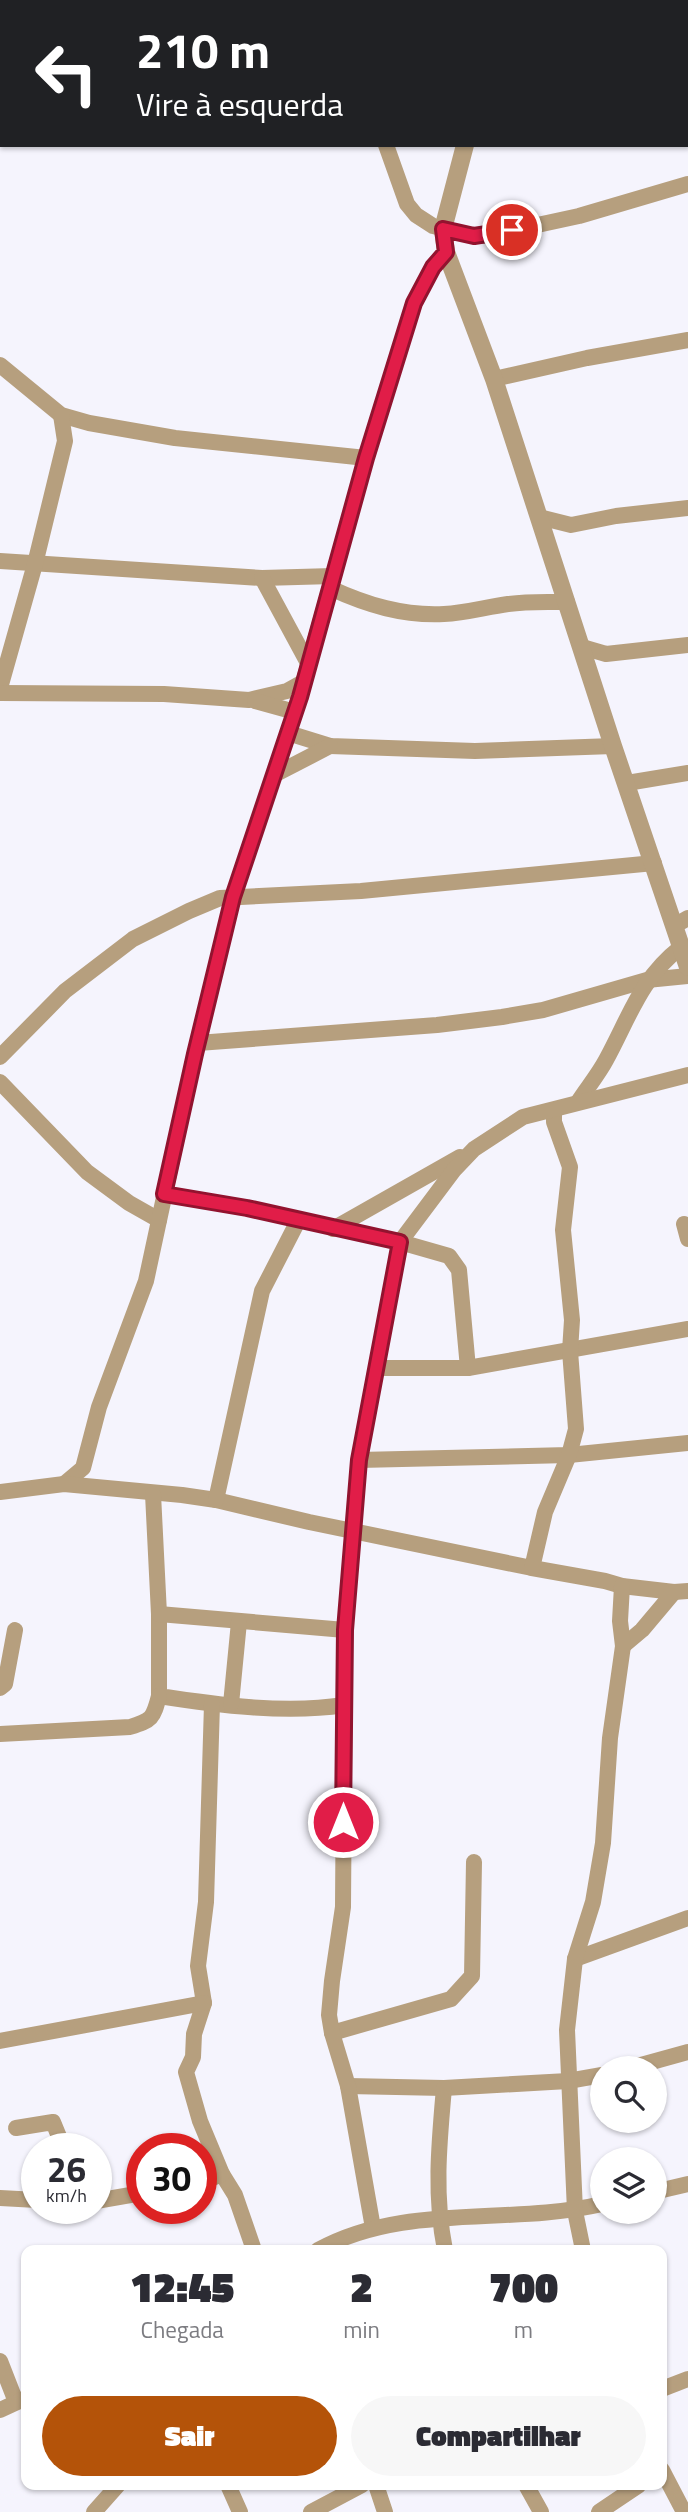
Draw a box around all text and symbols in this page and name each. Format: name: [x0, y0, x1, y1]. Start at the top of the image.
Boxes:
text: 210 m: [136, 12, 270, 87]
icon: left: [21, 28, 112, 119]
text: Vire à esquerda: [136, 80, 343, 128]
pin: [482, 200, 542, 260]
icon: arrive: [493, 211, 531, 249]
position arrow: [306, 1785, 380, 1859]
map controls: [590, 2056, 667, 2224]
button: search: [590, 2056, 667, 2133]
speed limit sign: 30: [126, 2133, 217, 2224]
text: 26: [47, 2142, 86, 2196]
button: layers: [590, 2147, 667, 2224]
text: km/h: [46, 2182, 87, 2209]
text: 12:45: [130, 2254, 234, 2318]
text: 2: [350, 2254, 373, 2318]
text: 700: [489, 2254, 558, 2318]
text: Chegada: [140, 2312, 224, 2347]
text: min: [343, 2312, 380, 2347]
text: m: [514, 2312, 533, 2347]
button: Sair: [42, 2396, 337, 2476]
button: Compartilhar: [351, 2396, 646, 2476]

